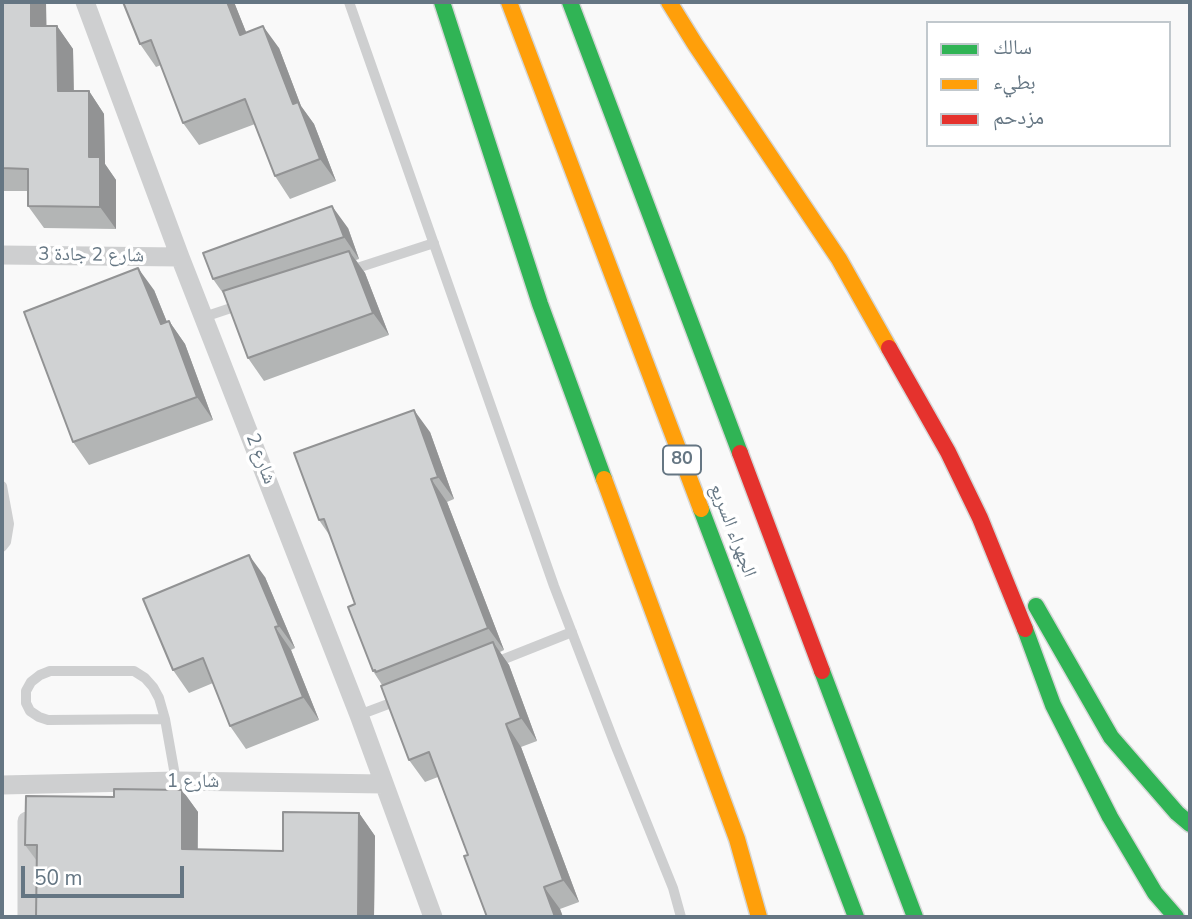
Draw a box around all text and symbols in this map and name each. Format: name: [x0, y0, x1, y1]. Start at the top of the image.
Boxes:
legend: [926, 21, 1171, 147]
text: سالك: [993, 33, 1032, 61]
text: بطيء: [993, 68, 1036, 96]
text: مزدحم: [993, 103, 1044, 131]
street label: شارع 2 جادة 3: [38, 244, 144, 268]
street label: شارع 2: [240, 430, 280, 488]
road number: 80: [663, 446, 701, 474]
street label: الجهراء السريع: [704, 481, 760, 581]
street label: شارع 1: [167, 771, 219, 793]
scale bar: [24, 852, 187, 896]
text: 50 m: [34, 864, 83, 892]

